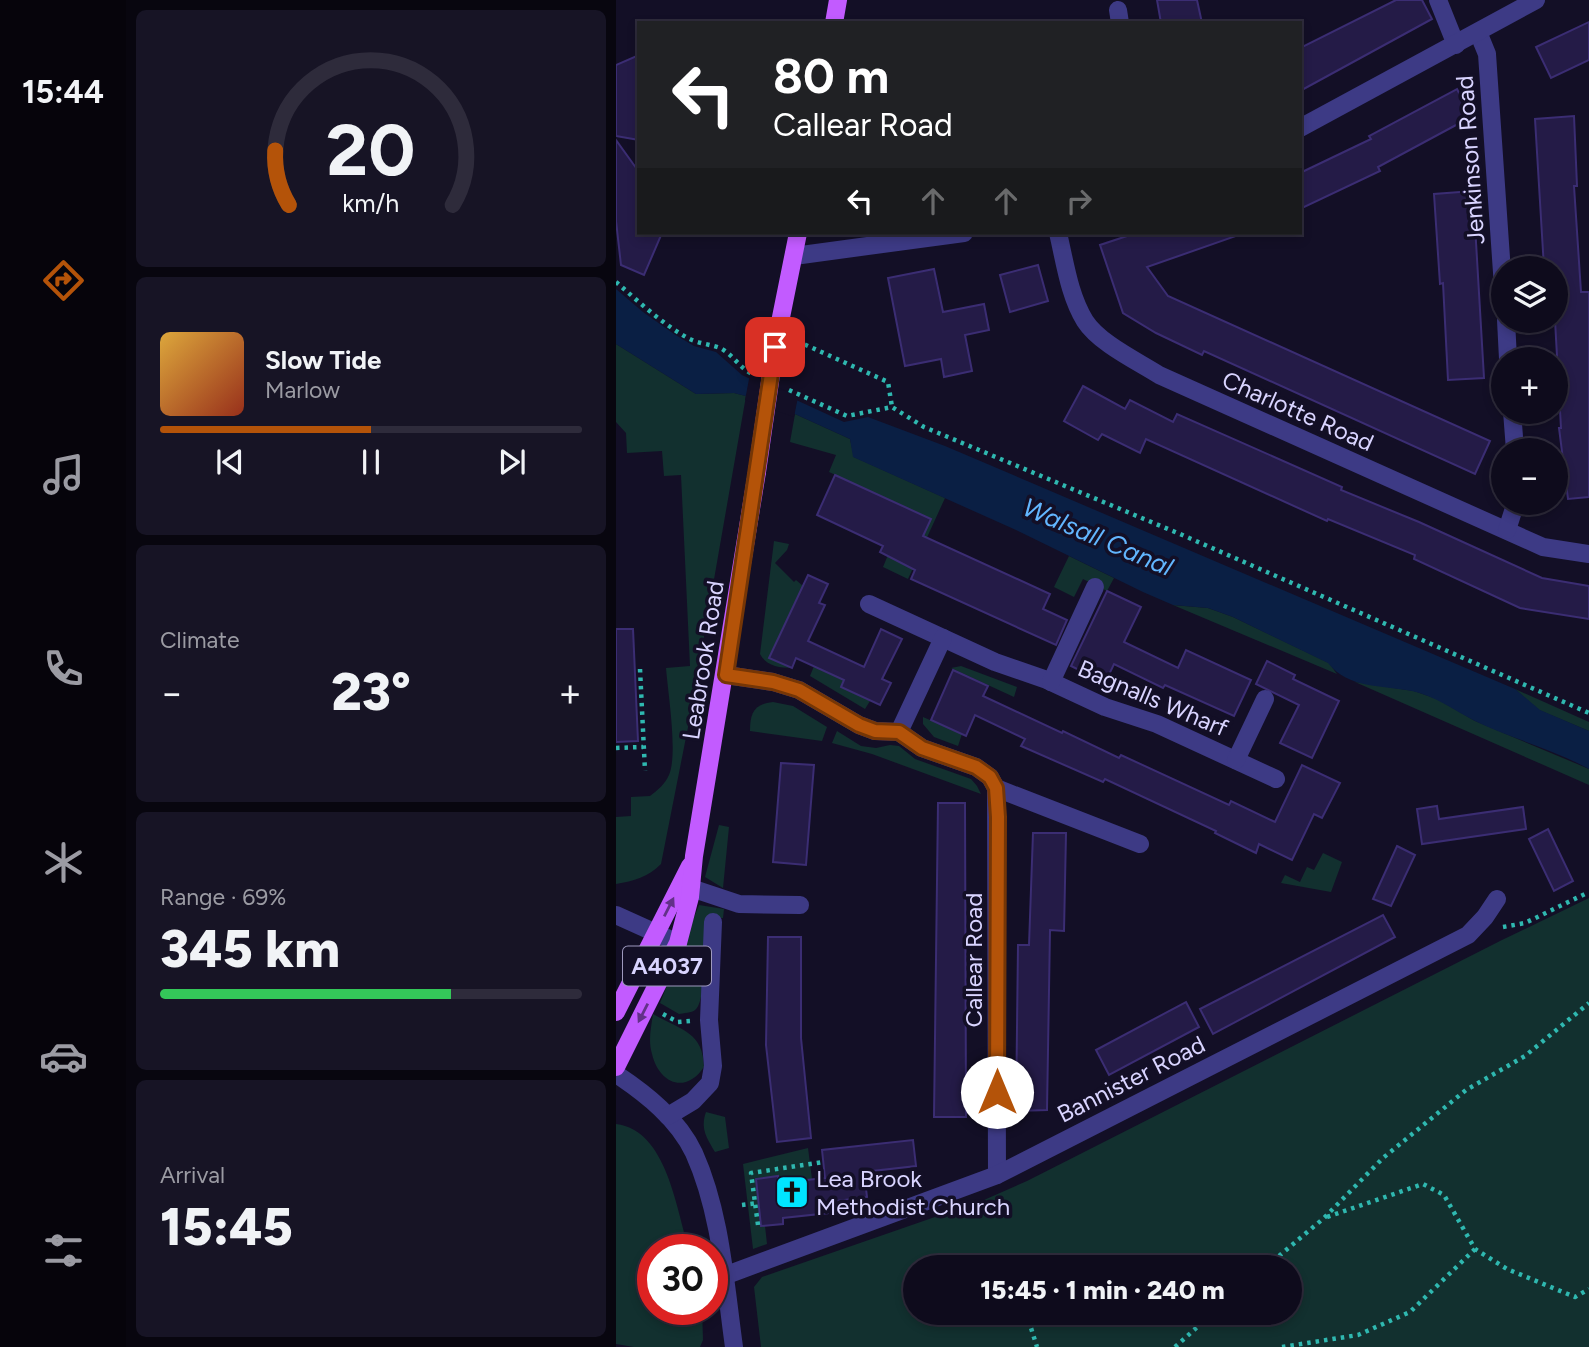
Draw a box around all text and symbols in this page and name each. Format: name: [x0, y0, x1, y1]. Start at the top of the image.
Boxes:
text: 80 m: [773, 46, 889, 105]
icon: left: [658, 49, 749, 140]
text: 15:44: [22, 73, 104, 111]
street label: Jenkinson Road: [1450, 75, 1490, 245]
text: 20: [326, 106, 416, 193]
text: Callear Road: [773, 106, 953, 144]
icon: left: [841, 182, 879, 220]
icon: ahead: [914, 182, 952, 220]
icon: ahead: [987, 182, 1025, 220]
icon: right: [1060, 182, 1098, 220]
text: km/h: [342, 188, 400, 218]
icon: directions: [39, 256, 88, 305]
map controls: [1491, 256, 1568, 515]
button: layers: [1491, 256, 1568, 333]
pin: [745, 317, 805, 377]
icon: arrive: [756, 328, 794, 366]
text: Slow Tide: [265, 344, 381, 376]
button: +: [1491, 347, 1568, 424]
street label: Charlotte Road: [1218, 365, 1378, 457]
text: Marlow: [265, 376, 340, 404]
button: −: [1491, 438, 1568, 515]
icon: previous: [211, 443, 249, 481]
icon: pause: [352, 443, 390, 481]
icon: next: [493, 443, 531, 481]
icon: music: [39, 450, 88, 499]
water label: Walsall Canal: [1018, 491, 1178, 583]
street label: Leabrook Road: [676, 578, 730, 742]
text: Climate: [160, 626, 239, 654]
icon: phone: [39, 644, 88, 693]
street label: Bagnalls Wharf: [1074, 653, 1232, 743]
text: 23°: [331, 661, 411, 723]
text: −: [160, 670, 184, 716]
text: +: [558, 670, 582, 716]
icon: climate: [39, 838, 88, 887]
text: Range · 69%: [160, 883, 286, 911]
street label: Callear Road: [959, 893, 988, 1027]
one-way arrow: [663, 897, 674, 917]
text: 345 km: [160, 918, 340, 980]
road number: A4037: [623, 946, 711, 986]
one-way arrow: [638, 1003, 649, 1023]
street label: Bannister Road: [1052, 1029, 1210, 1129]
icon: car: [39, 1032, 88, 1081]
position arrow: [960, 1055, 1034, 1129]
text: Arrival: [160, 1161, 225, 1189]
place label: Lea Brook Methodist Church: [816, 1164, 1010, 1221]
church icon: Lea Brook Methodist Church: [773, 1173, 811, 1211]
text: 15:45: [160, 1196, 293, 1258]
icon: filters: [39, 1226, 88, 1275]
speed limit sign: 30: [637, 1234, 728, 1325]
text: 15:45 · 1 min · 240 m: [980, 1274, 1225, 1306]

